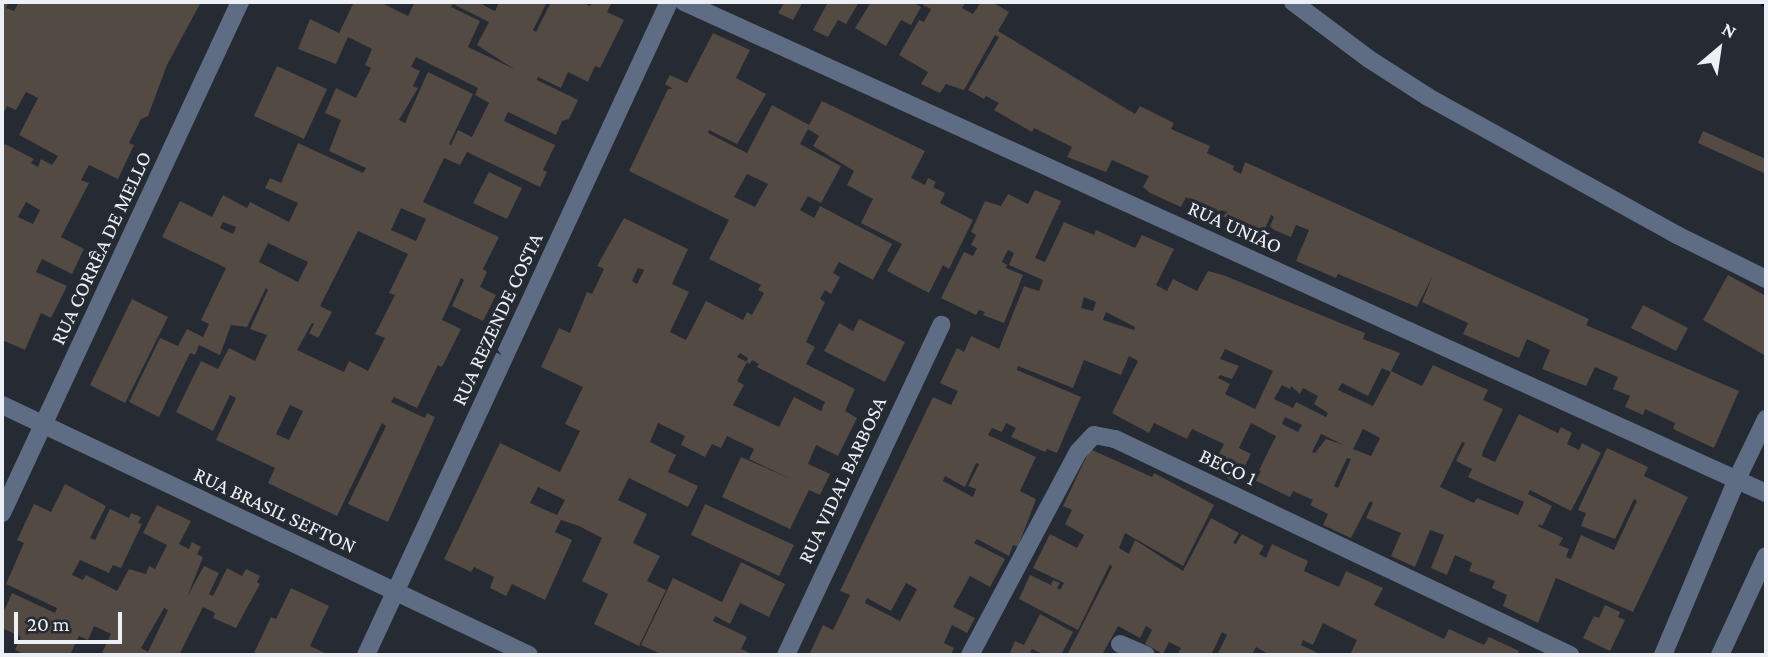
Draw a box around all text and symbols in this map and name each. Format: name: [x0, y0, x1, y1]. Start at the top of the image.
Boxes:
north arrow: [1684, 14, 1754, 84]
text: N: [1719, 18, 1740, 43]
street label: RUA CORRÊA DE MELLO: [45, 147, 157, 349]
street label: RUA UNIÃO: [1184, 195, 1286, 259]
street label: RUA REZENDE COSTA: [446, 229, 548, 409]
street label: RUA VIDAL BARBOSA: [792, 392, 892, 568]
street label: BECO 1: [1195, 443, 1261, 491]
street label: RUA BRASIL SEFTON: [190, 461, 360, 559]
scale bar: [18, 598, 126, 642]
text: 20 m: [27, 612, 70, 636]

